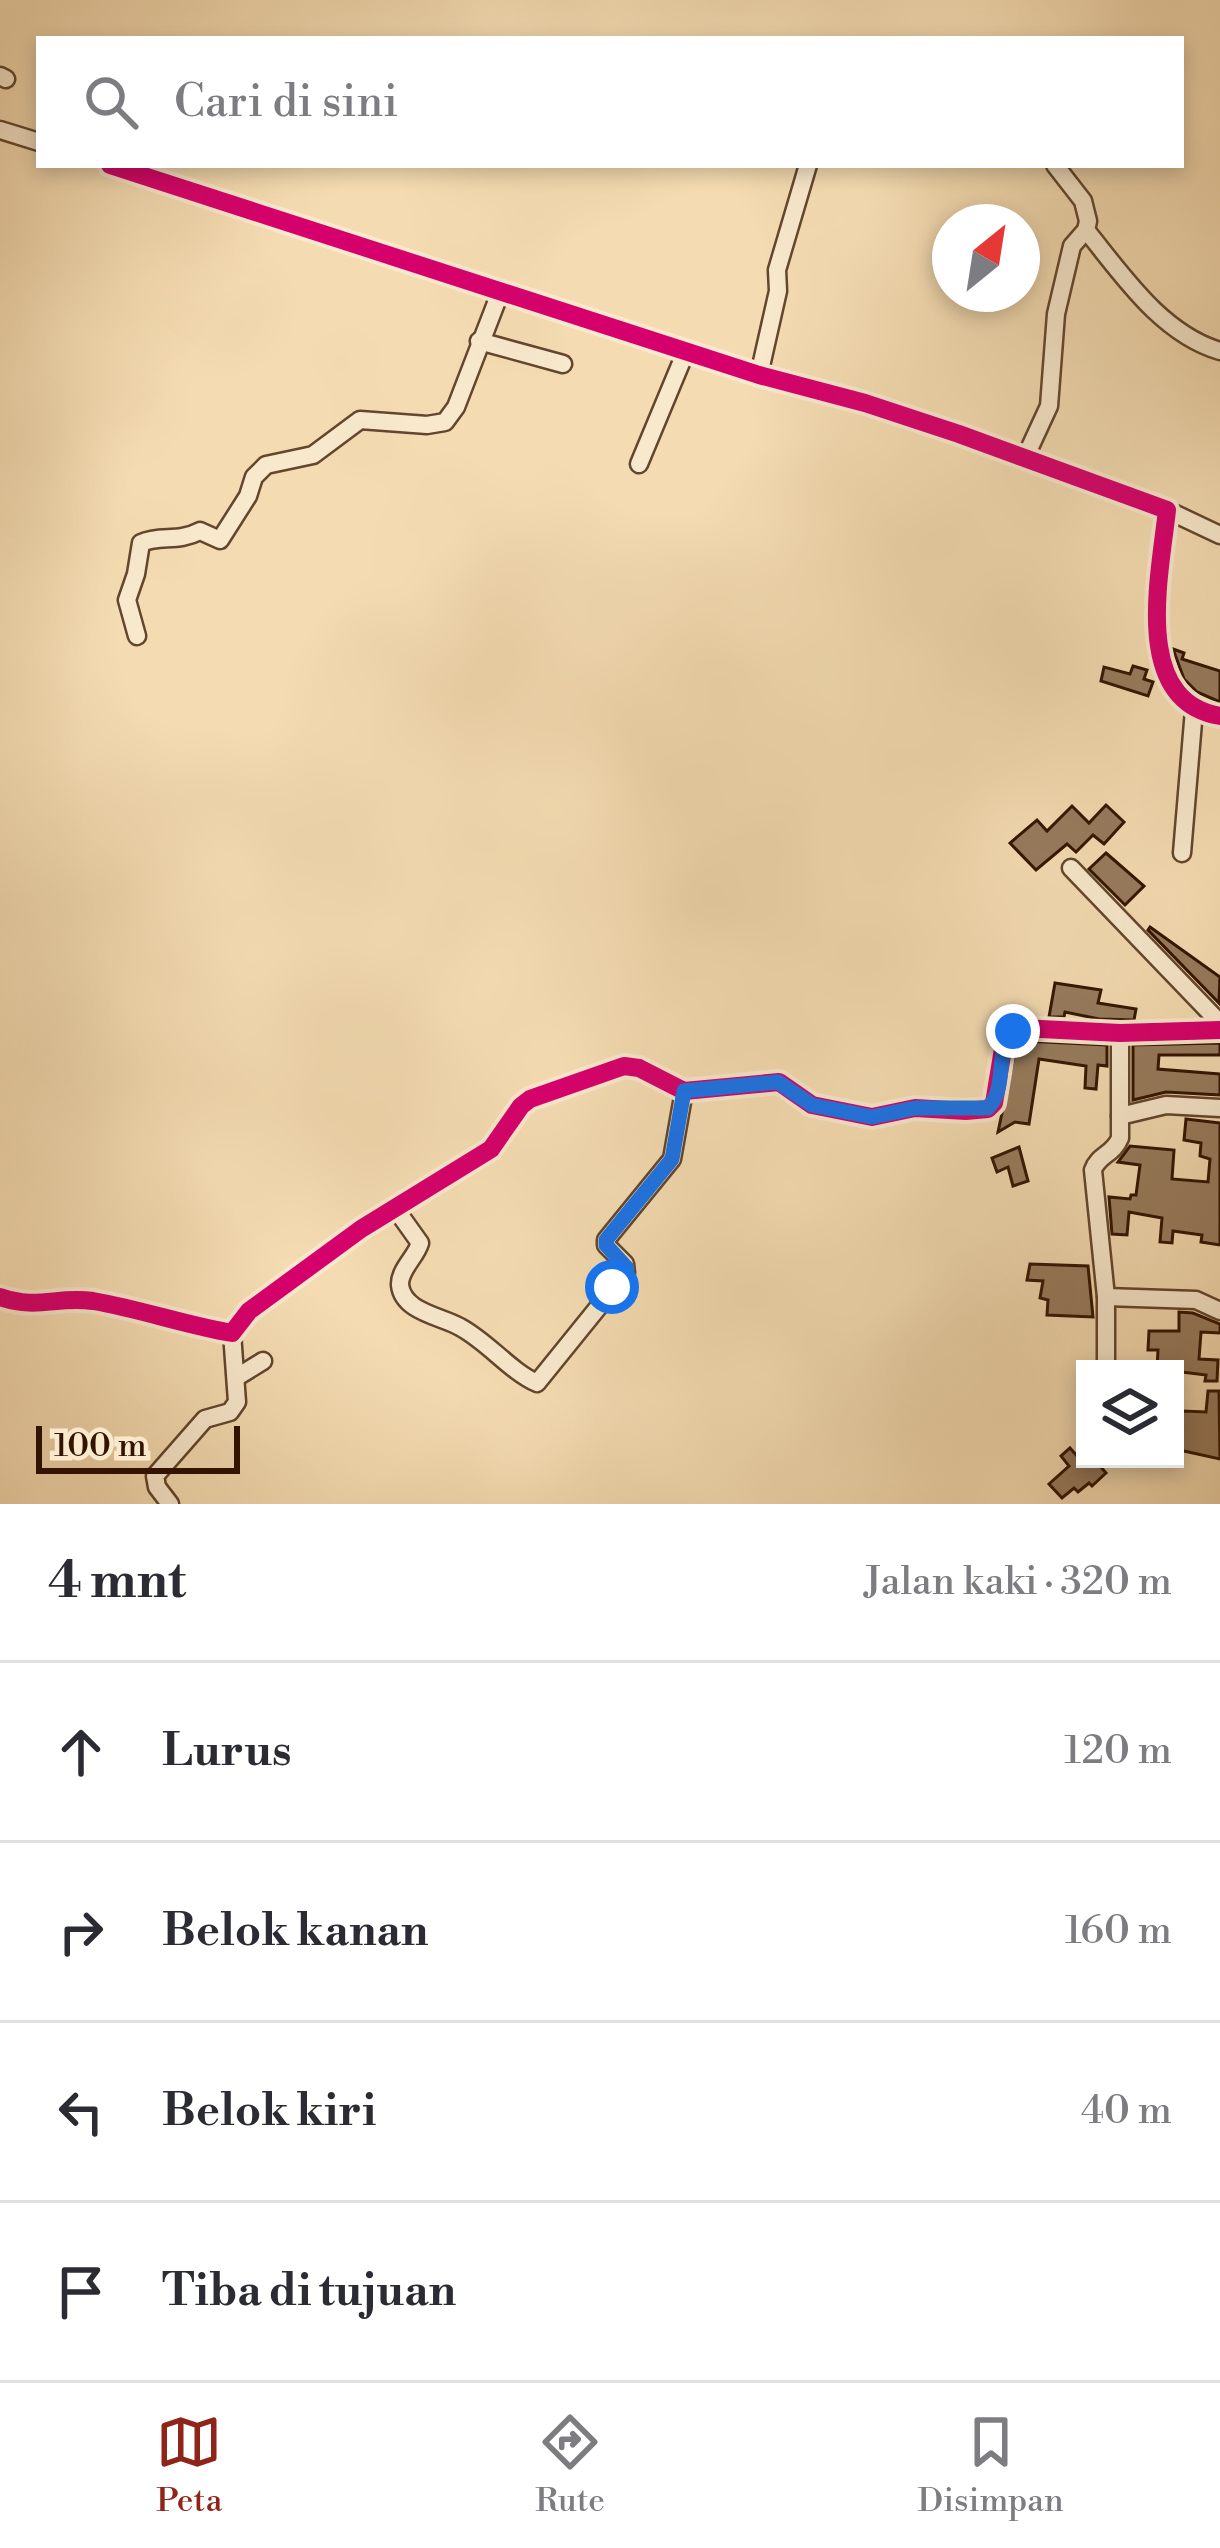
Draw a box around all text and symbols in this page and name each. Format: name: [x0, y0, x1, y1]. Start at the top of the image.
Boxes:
search box: [36, 36, 1184, 168]
icon: search: [78, 69, 144, 135]
text: Cari di sini: [174, 74, 398, 131]
north arrow: [932, 204, 1040, 312]
route end: [986, 1004, 1040, 1058]
route start: [585, 1260, 639, 1314]
map controls: [1076, 1360, 1184, 1468]
button: layers: [1076, 1360, 1184, 1468]
scale bar: [36, 1420, 240, 1473]
text: 100 m: [54, 1426, 147, 1467]
text: 4 mnt: [48, 1550, 186, 1614]
text: Jalan kaki · 320 m: [864, 1558, 1172, 1607]
icon: ahead: [48, 1719, 114, 1785]
text: Lurus: [162, 1723, 292, 1780]
text: 120 m: [1064, 1727, 1172, 1776]
icon: right: [48, 1899, 114, 1965]
text: Belok kanan: [162, 1903, 429, 1960]
text: 160 m: [1065, 1907, 1172, 1956]
icon: left: [48, 2079, 114, 2145]
text: Belok kiri: [162, 2083, 376, 2140]
text: 40 m: [1081, 2087, 1172, 2136]
icon: arrive: [48, 2259, 114, 2325]
text: Tiba di tujuan: [162, 2263, 456, 2320]
tab: Peta: [156, 2409, 222, 2522]
tab: Rute: [535, 2409, 605, 2522]
tab: Disimpan: [918, 2409, 1064, 2522]

